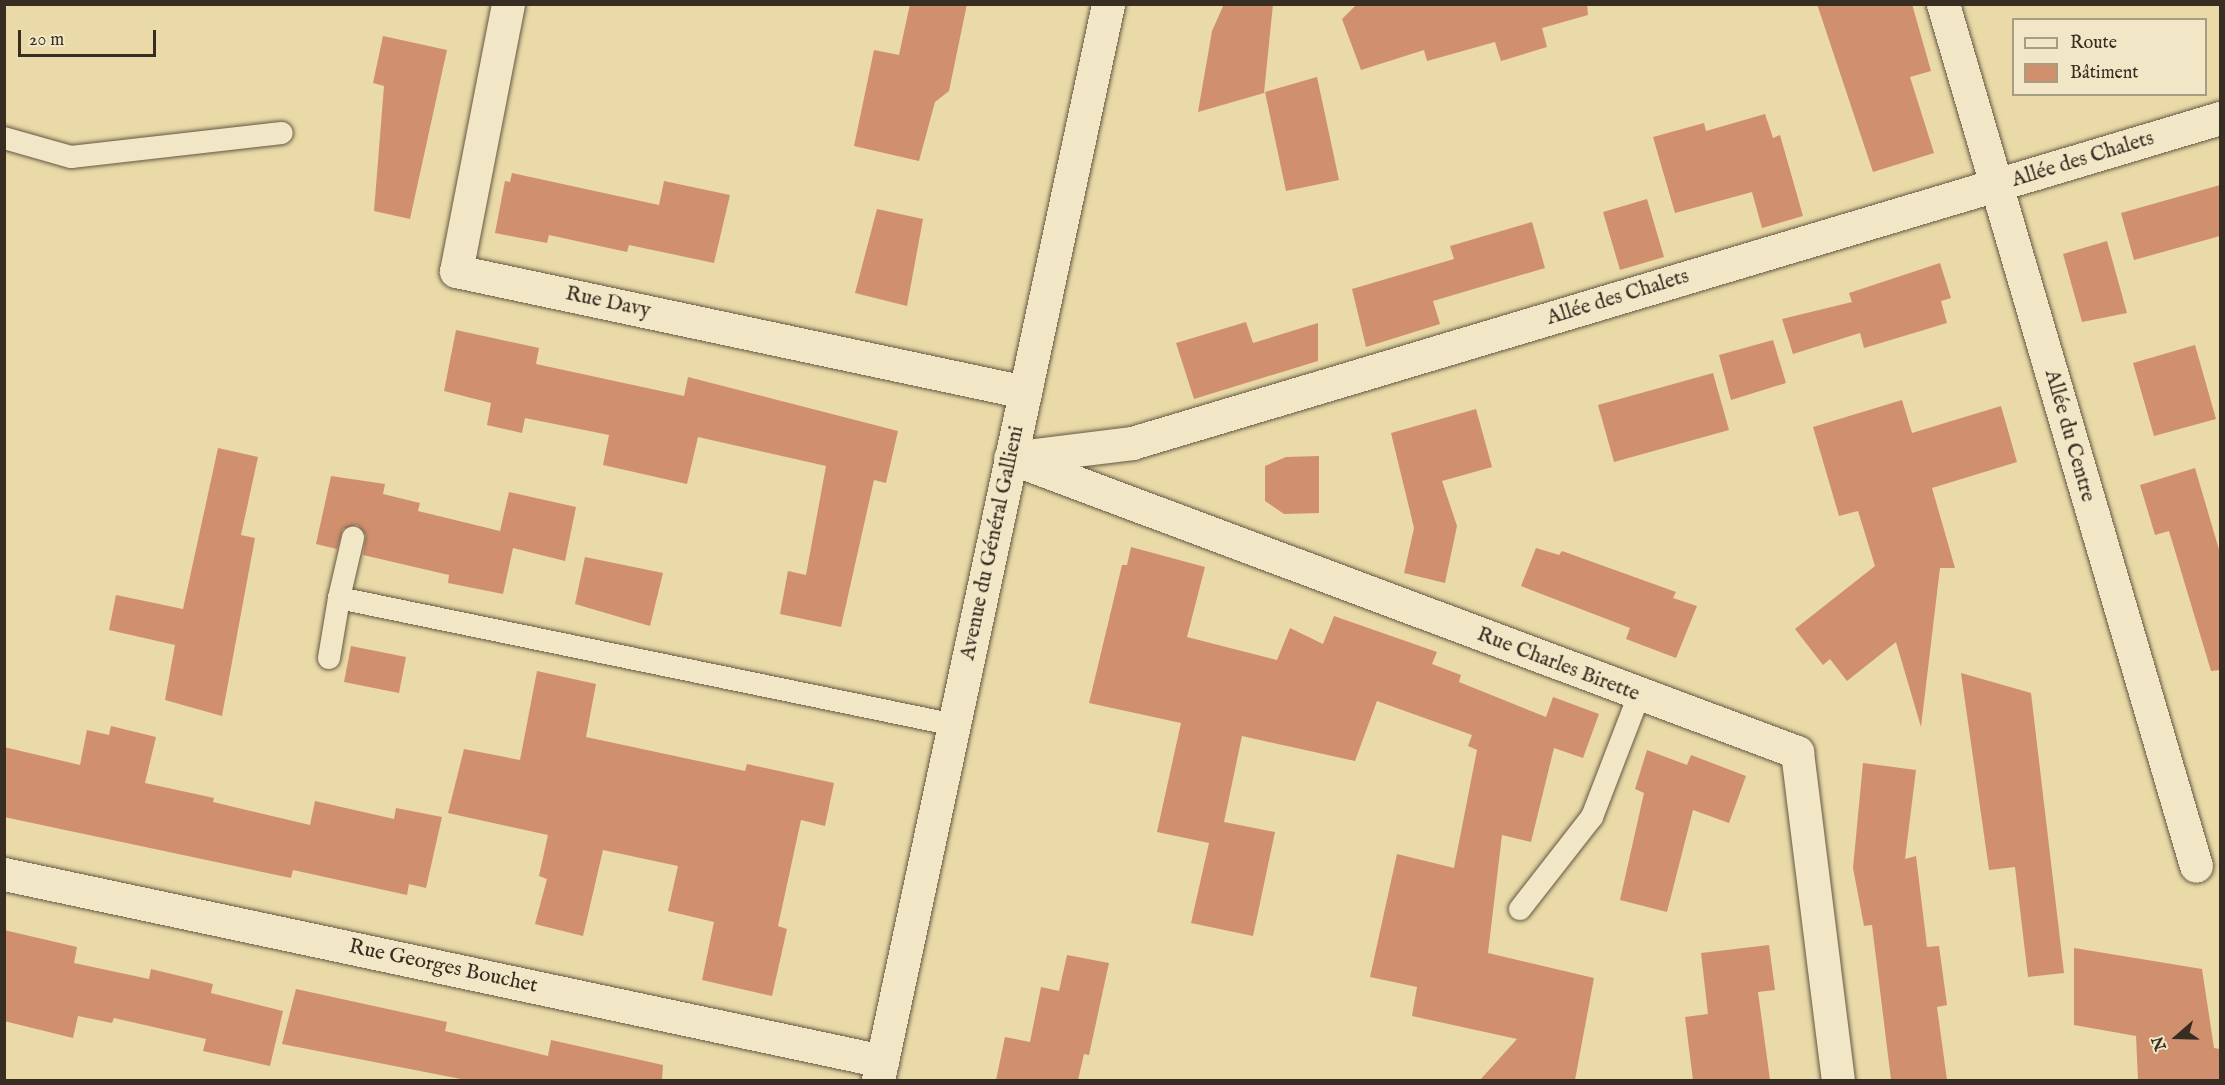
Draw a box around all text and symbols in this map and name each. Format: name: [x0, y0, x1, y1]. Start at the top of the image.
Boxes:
scale bar: [21, 18, 159, 56]
legend: [2012, 18, 2207, 96]
text: 20 m: [29, 29, 64, 52]
text: Route: [2070, 32, 2117, 55]
text: Bâtiment: [2070, 62, 2139, 85]
street label: Allée des Chalets: [2009, 126, 2157, 194]
street label: Allée des Chalets: [1544, 264, 1692, 332]
street label: Rue Davy: [563, 282, 653, 324]
street label: Allée du Centre: [2038, 367, 2100, 505]
street label: Avenue du Général Gallieni: [956, 424, 1030, 662]
street label: Rue Charles Birette: [1473, 622, 1643, 708]
street label: Rue Georges Bouchet: [346, 935, 540, 999]
north arrow: [2147, 1007, 2207, 1067]
text: N: [2148, 1033, 2172, 1053]

